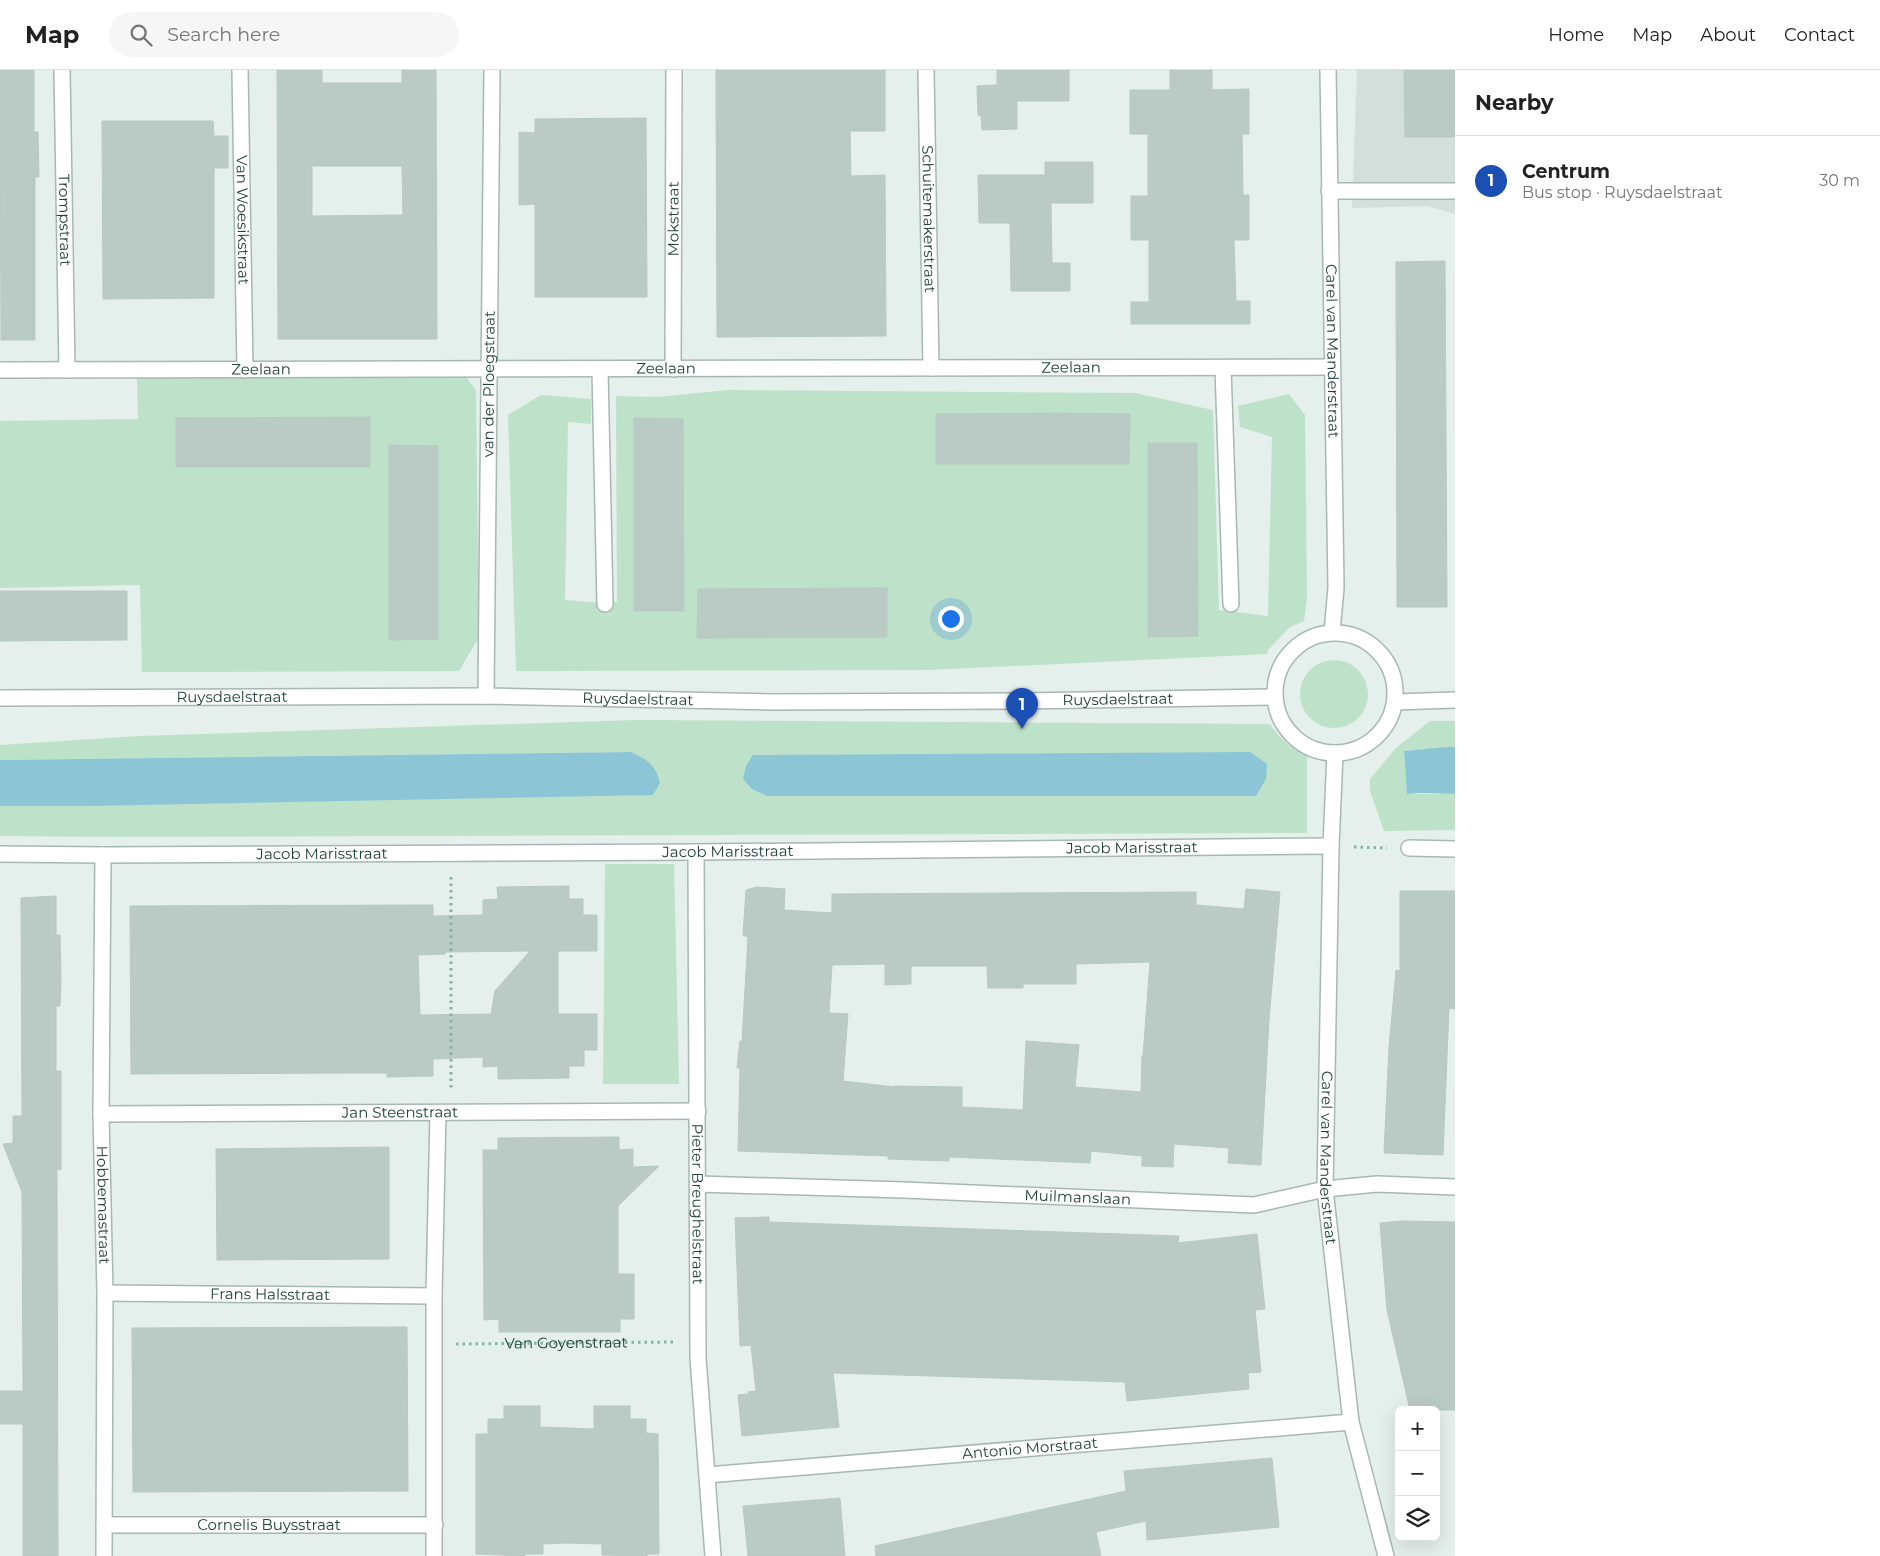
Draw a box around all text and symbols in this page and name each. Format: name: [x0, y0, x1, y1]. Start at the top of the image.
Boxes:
search box: [109, 12, 459, 57]
text: Map: [25, 20, 79, 49]
icon: search: [127, 21, 155, 49]
text: Search here: [167, 23, 280, 46]
text: Home: [1548, 24, 1604, 46]
text: Map: [1632, 24, 1672, 46]
text: About: [1700, 24, 1756, 46]
text: Contact: [1784, 24, 1855, 46]
text: Nearby: [1475, 90, 1554, 115]
street label: Schuitemakerstraat: [918, 145, 940, 293]
street label: Van Woesikstraat: [232, 155, 254, 285]
text: Centrum: [1522, 160, 1610, 183]
text: 1: [1488, 171, 1494, 190]
text: 30 m: [1819, 171, 1860, 190]
street label: Trompstraat: [55, 174, 75, 266]
street label: Mokstraat: [663, 181, 683, 257]
text: Bus stop · Ruysdaelstraat: [1522, 183, 1722, 202]
street label: Carel van Manderstraat: [1322, 264, 1344, 438]
street label: van der Ploegstraat: [478, 311, 499, 457]
street label: Zeelaan: [636, 358, 696, 378]
street label: Zeelaan: [1041, 358, 1101, 377]
street label: Zeelaan: [231, 359, 291, 378]
your location: [938, 606, 964, 632]
street label: Ruysdaelstraat: [176, 687, 288, 706]
street label: Ruysdaelstraat: [582, 688, 694, 709]
pin: 1: [1006, 688, 1038, 729]
street label: Ruysdaelstraat: [1062, 689, 1174, 709]
street label: Jacob Marisstraat: [1065, 837, 1198, 858]
street label: Jacob Marisstraat: [661, 841, 794, 861]
street label: Jacob Marisstraat: [255, 844, 388, 863]
street label: Carel van Manderstraat: [1316, 1071, 1341, 1246]
street label: Jan Steenstraat: [341, 1102, 458, 1122]
street label: Pieter Breughelstraat: [688, 1123, 708, 1285]
street label: Hobbemastraat: [93, 1146, 114, 1264]
street label: Muilmanslaan: [1024, 1185, 1131, 1209]
street label: Frans Halsstraat: [210, 1284, 330, 1304]
street label: Van Goyenstraat: [504, 1332, 628, 1353]
map controls: [1395, 1406, 1440, 1541]
button: +: [1395, 1406, 1440, 1451]
street label: Antonio Morstraat: [961, 1433, 1098, 1463]
button: −: [1395, 1451, 1440, 1496]
button: layers: [1395, 1496, 1440, 1541]
street label: Cornelis Buysstraat: [197, 1515, 341, 1534]

